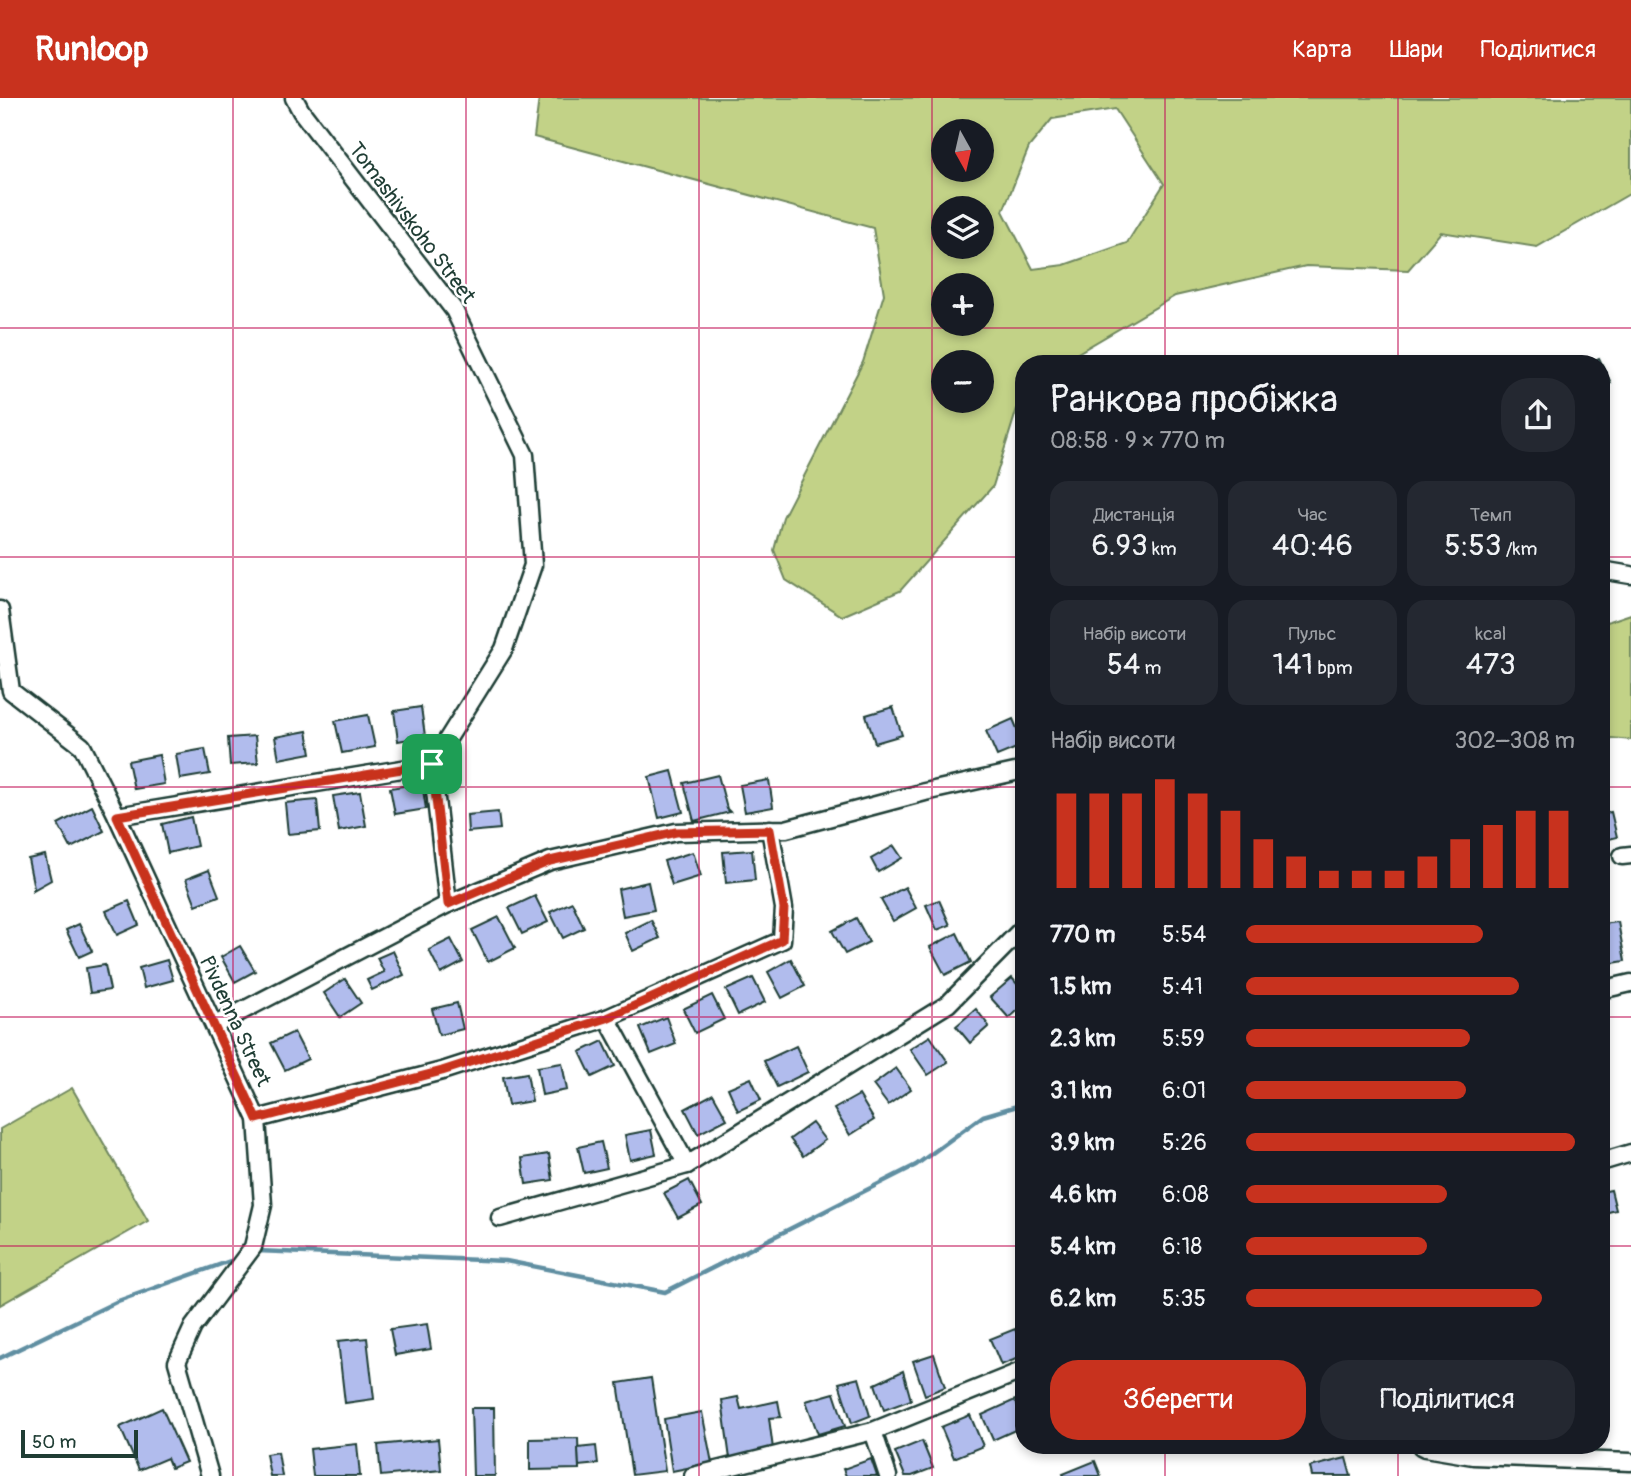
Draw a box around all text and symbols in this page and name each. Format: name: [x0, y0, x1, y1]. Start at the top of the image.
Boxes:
text: Runloop: [35, 29, 149, 70]
text: Карта: [1292, 35, 1352, 64]
text: Шари: [1390, 35, 1443, 64]
text: Поділитися: [1481, 35, 1596, 64]
north arrow: [931, 119, 994, 182]
map controls: [931, 119, 994, 413]
street label: Tomashivskoho Street: [343, 137, 482, 309]
button: layers: [931, 196, 994, 259]
button: +: [931, 273, 994, 336]
button: −: [931, 350, 994, 413]
text: Ранкова пробіжка: [1050, 376, 1338, 424]
button: share: [1501, 378, 1575, 452]
text: 08:58 · 9 × 770 m: [1050, 426, 1225, 455]
text: Дистанція: [1094, 503, 1175, 527]
text: Час: [1298, 503, 1327, 527]
text: Темп: [1470, 503, 1512, 527]
text: 6.93: [1092, 527, 1148, 564]
text: 40:46: [1272, 527, 1353, 564]
text: 5:53: [1444, 527, 1502, 564]
text: km: [1148, 537, 1177, 561]
text: /km: [1502, 537, 1537, 561]
text: Набір висоти: [1083, 622, 1186, 646]
text: Пульс: [1289, 622, 1336, 646]
text: kcal: [1475, 622, 1506, 646]
text: 54: [1107, 646, 1141, 683]
text: 141: [1272, 646, 1313, 683]
text: 473: [1466, 646, 1516, 683]
text: m: [1141, 656, 1162, 680]
text: bpm: [1313, 656, 1353, 680]
text: Набір висоти: [1050, 726, 1175, 755]
text: 302–308 m: [1455, 726, 1575, 755]
pin: [402, 734, 462, 794]
icon: arrive: [413, 745, 451, 783]
text: 770 m: [1050, 920, 1115, 949]
text: 5:54: [1162, 920, 1206, 949]
street label: Pivdenna Street: [193, 951, 277, 1091]
text: 1.5 km: [1050, 972, 1112, 1001]
text: 5:41: [1162, 972, 1203, 1001]
text: 2.3 km: [1050, 1024, 1116, 1053]
text: 5:59: [1162, 1024, 1205, 1053]
text: 3.1 km: [1050, 1076, 1112, 1105]
text: 6:01: [1162, 1076, 1206, 1105]
text: 3.9 km: [1050, 1128, 1115, 1157]
text: 5:26: [1162, 1128, 1207, 1157]
text: 4.6 km: [1050, 1180, 1117, 1209]
text: 6:08: [1162, 1180, 1209, 1209]
text: 5.4 km: [1050, 1232, 1116, 1261]
text: 6:18: [1162, 1232, 1202, 1261]
text: 6.2 km: [1050, 1284, 1116, 1313]
text: 5:35: [1162, 1284, 1206, 1313]
button: Зберегти: [1050, 1360, 1306, 1440]
button: Поділитися: [1320, 1360, 1575, 1440]
scale bar: [21, 1427, 138, 1459]
text: 50 m: [32, 1430, 76, 1454]

